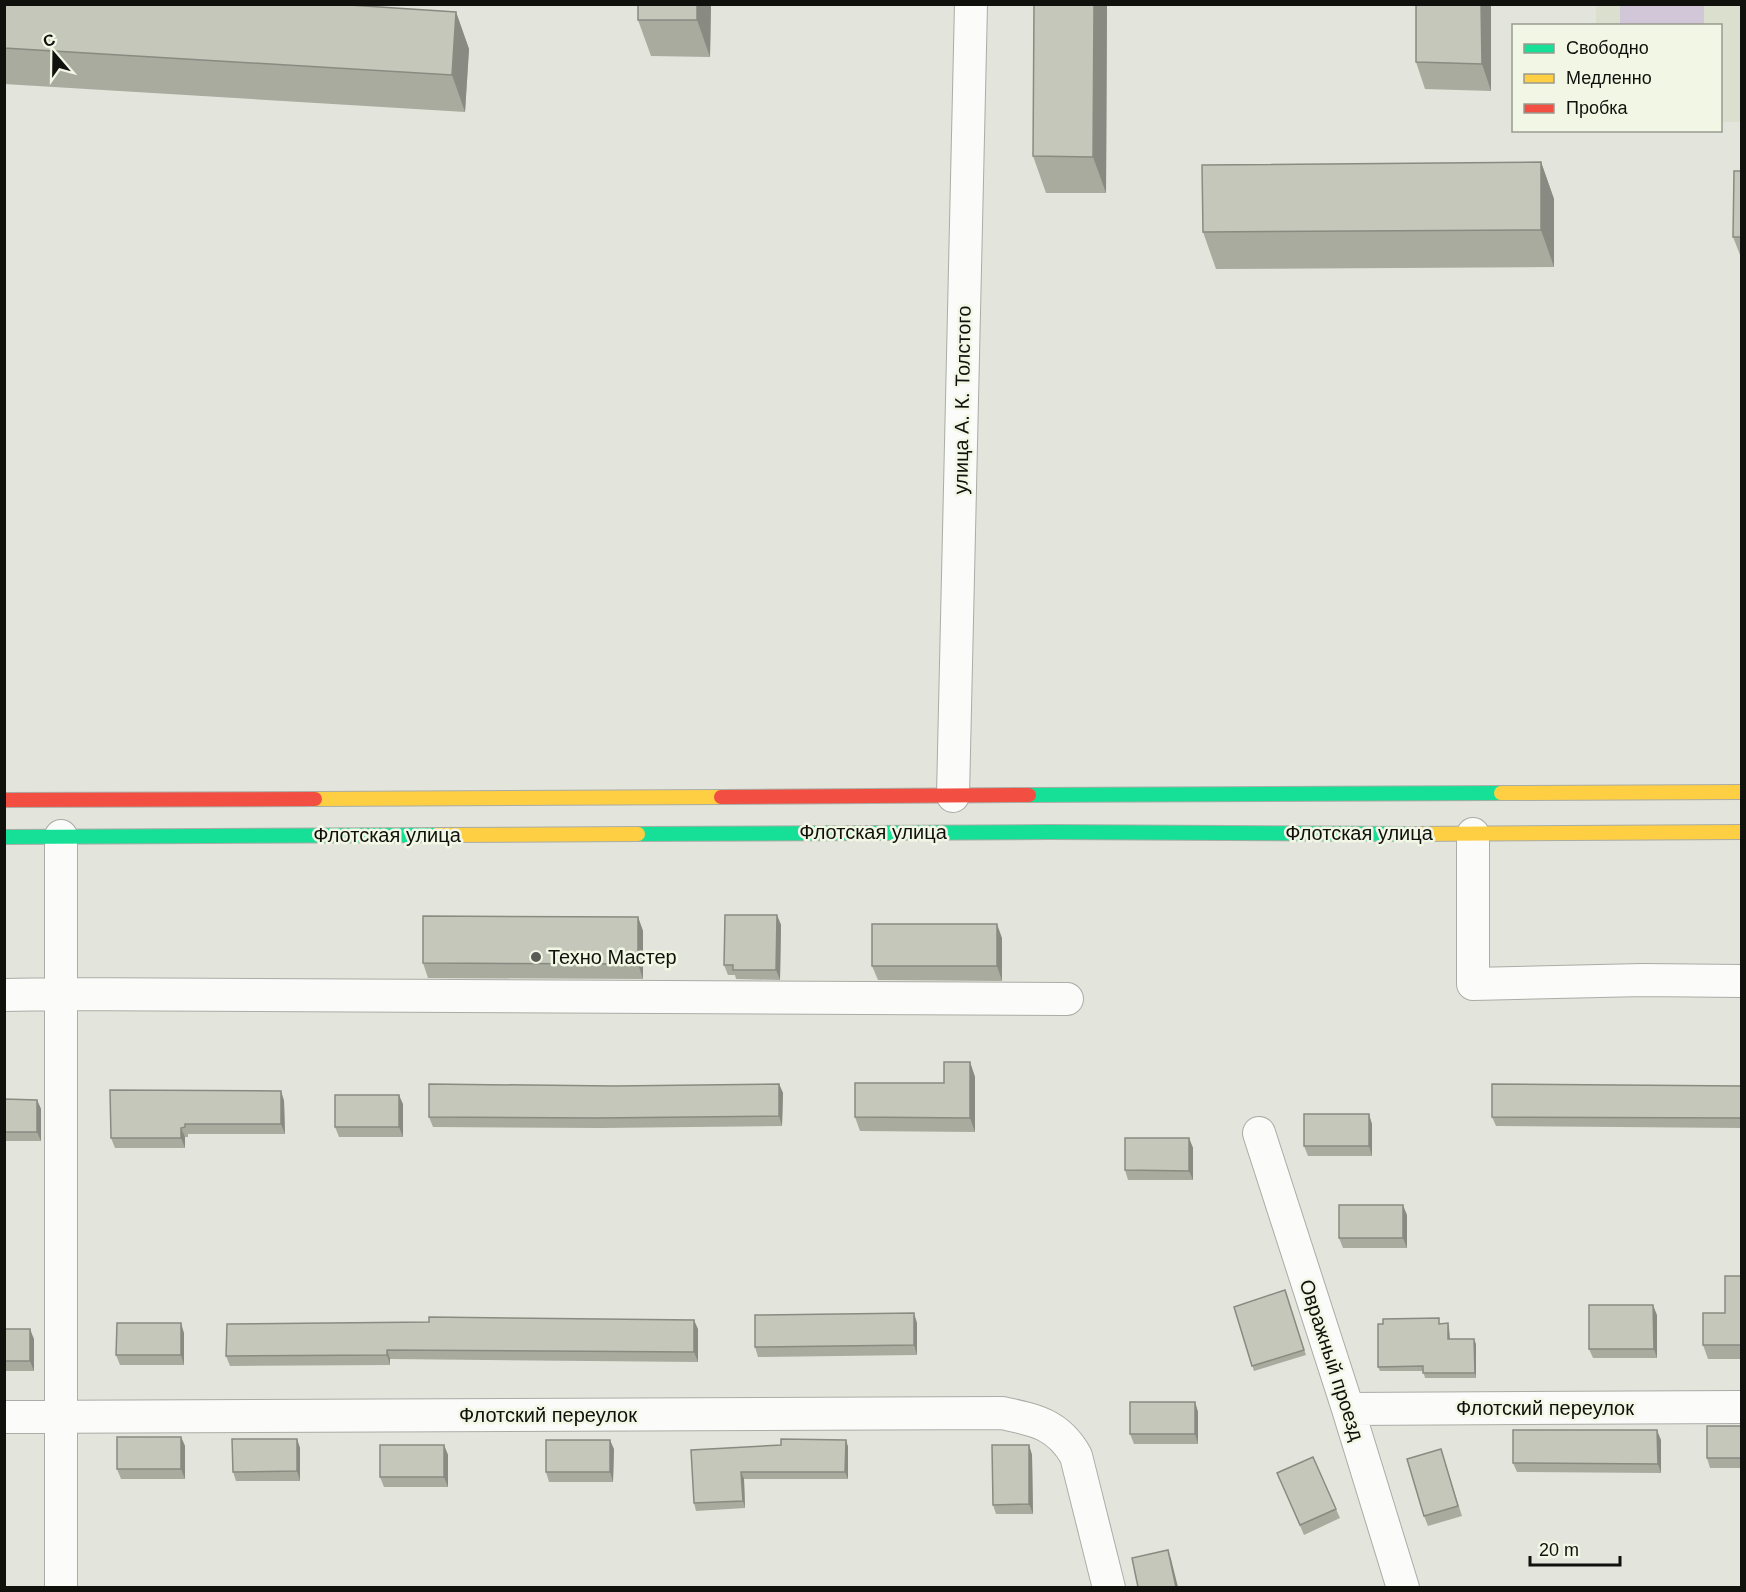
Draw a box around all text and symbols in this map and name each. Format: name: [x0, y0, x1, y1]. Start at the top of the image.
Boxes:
north arrow: [24, 24, 84, 84]
legend: [1512, 24, 1722, 132]
text: С: [41, 30, 58, 50]
text: Свободно: [1566, 38, 1649, 58]
text: Медленно: [1566, 68, 1652, 88]
text: Пробка: [1566, 98, 1629, 118]
street label: улица А. К. Толстого: [949, 305, 975, 495]
street label: Флотская улица: [799, 821, 948, 843]
street label: Флотская улица: [1285, 822, 1434, 844]
street label: Флотская улица: [313, 824, 462, 846]
place label: Техно Мастер: [548, 946, 677, 968]
marker: Техно Мастер: [529, 950, 543, 964]
street label: Овражный проезд: [1296, 1277, 1369, 1444]
street label: Флотский переулок: [1456, 1397, 1634, 1419]
street label: Флотский переулок: [459, 1404, 637, 1426]
scale bar: [1530, 1529, 1620, 1567]
text: 20 m: [1539, 1540, 1579, 1560]

